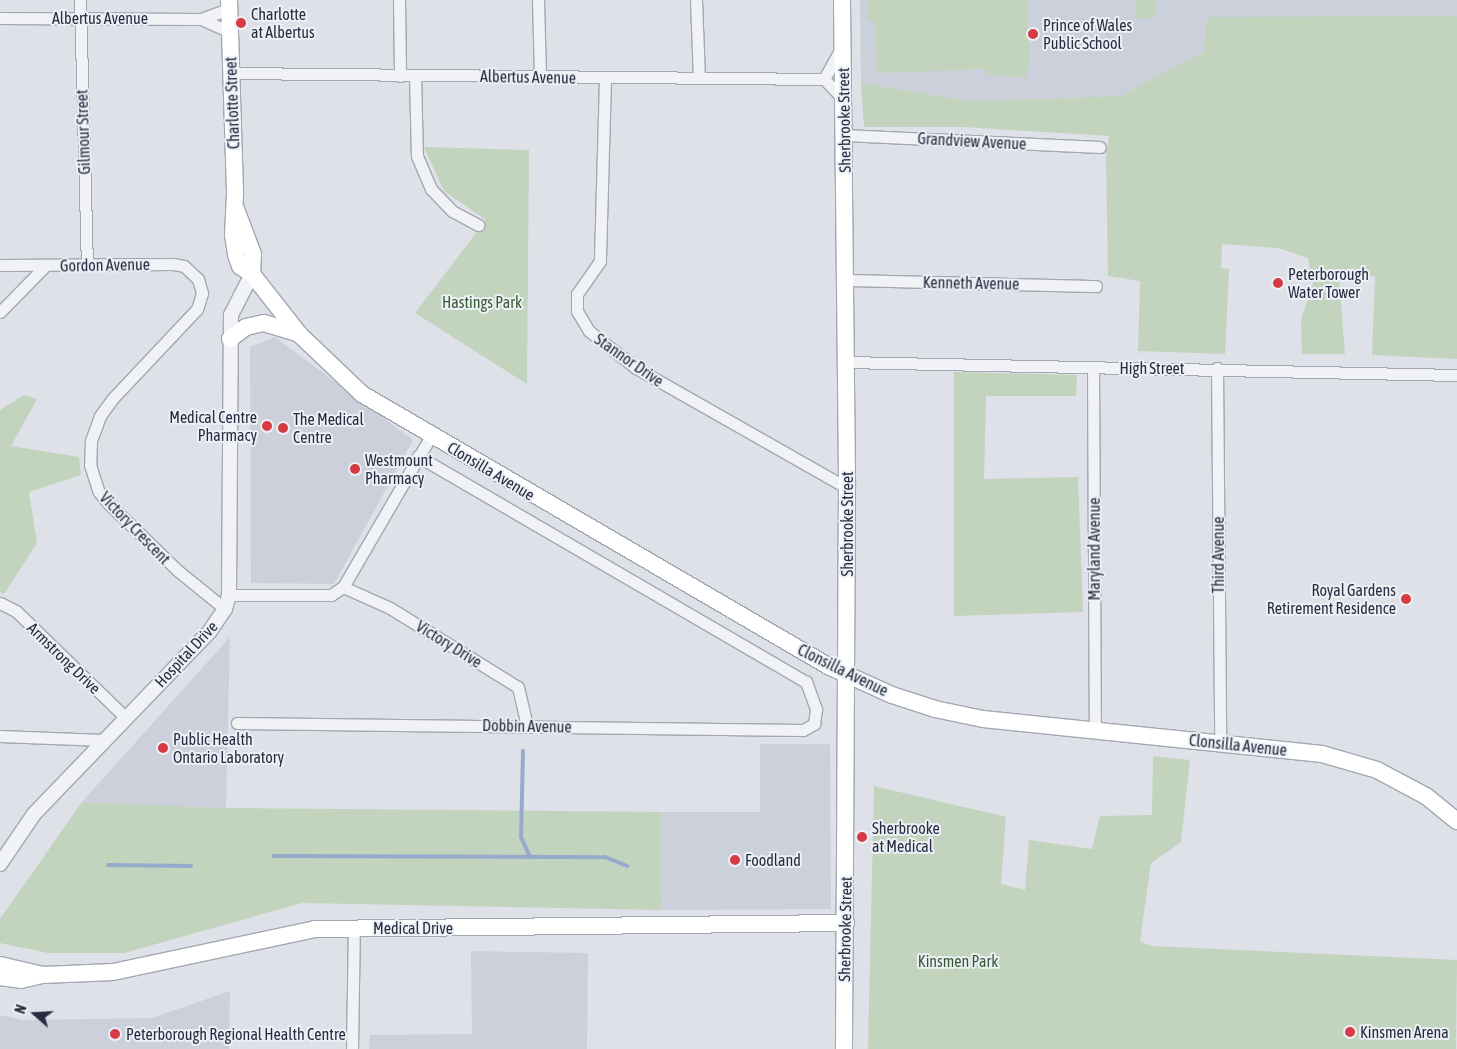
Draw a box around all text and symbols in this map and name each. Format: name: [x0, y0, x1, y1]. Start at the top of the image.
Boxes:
place label: Charlotte at Albertus: [251, 4, 315, 42]
street label: Albertus Avenue: [52, 8, 148, 28]
place label: Prince of Wales Public School: [1043, 15, 1132, 53]
marker: Charlotte at Albertus: [235, 17, 247, 29]
marker: Prince of Wales Public School: [1027, 28, 1039, 40]
street label: Charlotte Street: [221, 57, 243, 149]
street label: Albertus Avenue: [480, 67, 576, 87]
street label: Sherbrooke Street: [833, 67, 855, 173]
street label: Gilmour Street: [72, 89, 94, 175]
street label: Grandview Avenue: [917, 129, 1027, 153]
street label: Gordon Avenue: [60, 255, 150, 275]
place label: Peterborough Water Tower: [1288, 264, 1369, 302]
street label: Kenneth Avenue: [923, 273, 1019, 293]
marker: Peterborough Water Tower: [1272, 277, 1284, 289]
park label: Hastings Park: [442, 292, 522, 312]
street label: Stannor Drive: [591, 329, 667, 391]
street label: High Street: [1120, 358, 1184, 378]
place label: Medical Centre Pharmacy: [169, 407, 257, 445]
place label: The Medical Centre: [293, 409, 364, 447]
marker: Medical Centre Pharmacy: [261, 420, 273, 432]
marker: The Medical Centre: [277, 422, 289, 434]
street label: Clonsilla Avenue: [444, 437, 538, 505]
place label: Westmount Pharmacy: [365, 450, 433, 488]
marker: Westmount Pharmacy: [349, 463, 361, 475]
street label: Sherbrooke Street: [837, 471, 857, 577]
street label: Victory Crescent: [96, 488, 174, 568]
street label: Maryland Avenue: [1084, 498, 1104, 600]
street label: Third Avenue: [1208, 517, 1228, 593]
place label: Royal Gardens Retirement Residence: [1267, 580, 1396, 618]
marker: Royal Gardens Retirement Residence: [1400, 593, 1412, 605]
street label: Victory Drive: [413, 616, 485, 672]
street label: Hospital Drive: [151, 617, 221, 691]
street label: Armstrong Drive: [23, 618, 105, 698]
street label: Clonsilla Avenue: [795, 640, 891, 700]
street label: Dobbin Avenue: [482, 716, 572, 736]
place label: Public Health Ontario Laboratory: [173, 729, 284, 767]
street label: Clonsilla Avenue: [1188, 730, 1288, 760]
marker: Public Health Ontario Laboratory: [157, 742, 169, 754]
place label: Sherbrooke at Medical: [872, 818, 940, 856]
marker: Sherbrooke at Medical: [856, 831, 868, 843]
place label: Foodland: [745, 850, 801, 870]
marker: Foodland: [729, 854, 741, 866]
street label: Sherbrooke Street: [834, 876, 856, 982]
street label: Medical Drive: [373, 918, 453, 938]
park label: Kinsmen Park: [918, 951, 998, 971]
north arrow: [10, 989, 60, 1039]
text: N: [12, 1003, 30, 1016]
place label: Kinsmen Arena: [1360, 1022, 1449, 1042]
place label: Peterborough Regional Health Centre: [126, 1024, 346, 1044]
marker: Kinsmen Arena: [1344, 1026, 1356, 1038]
marker: Peterborough Regional Health Centre: [108, 1027, 122, 1041]

